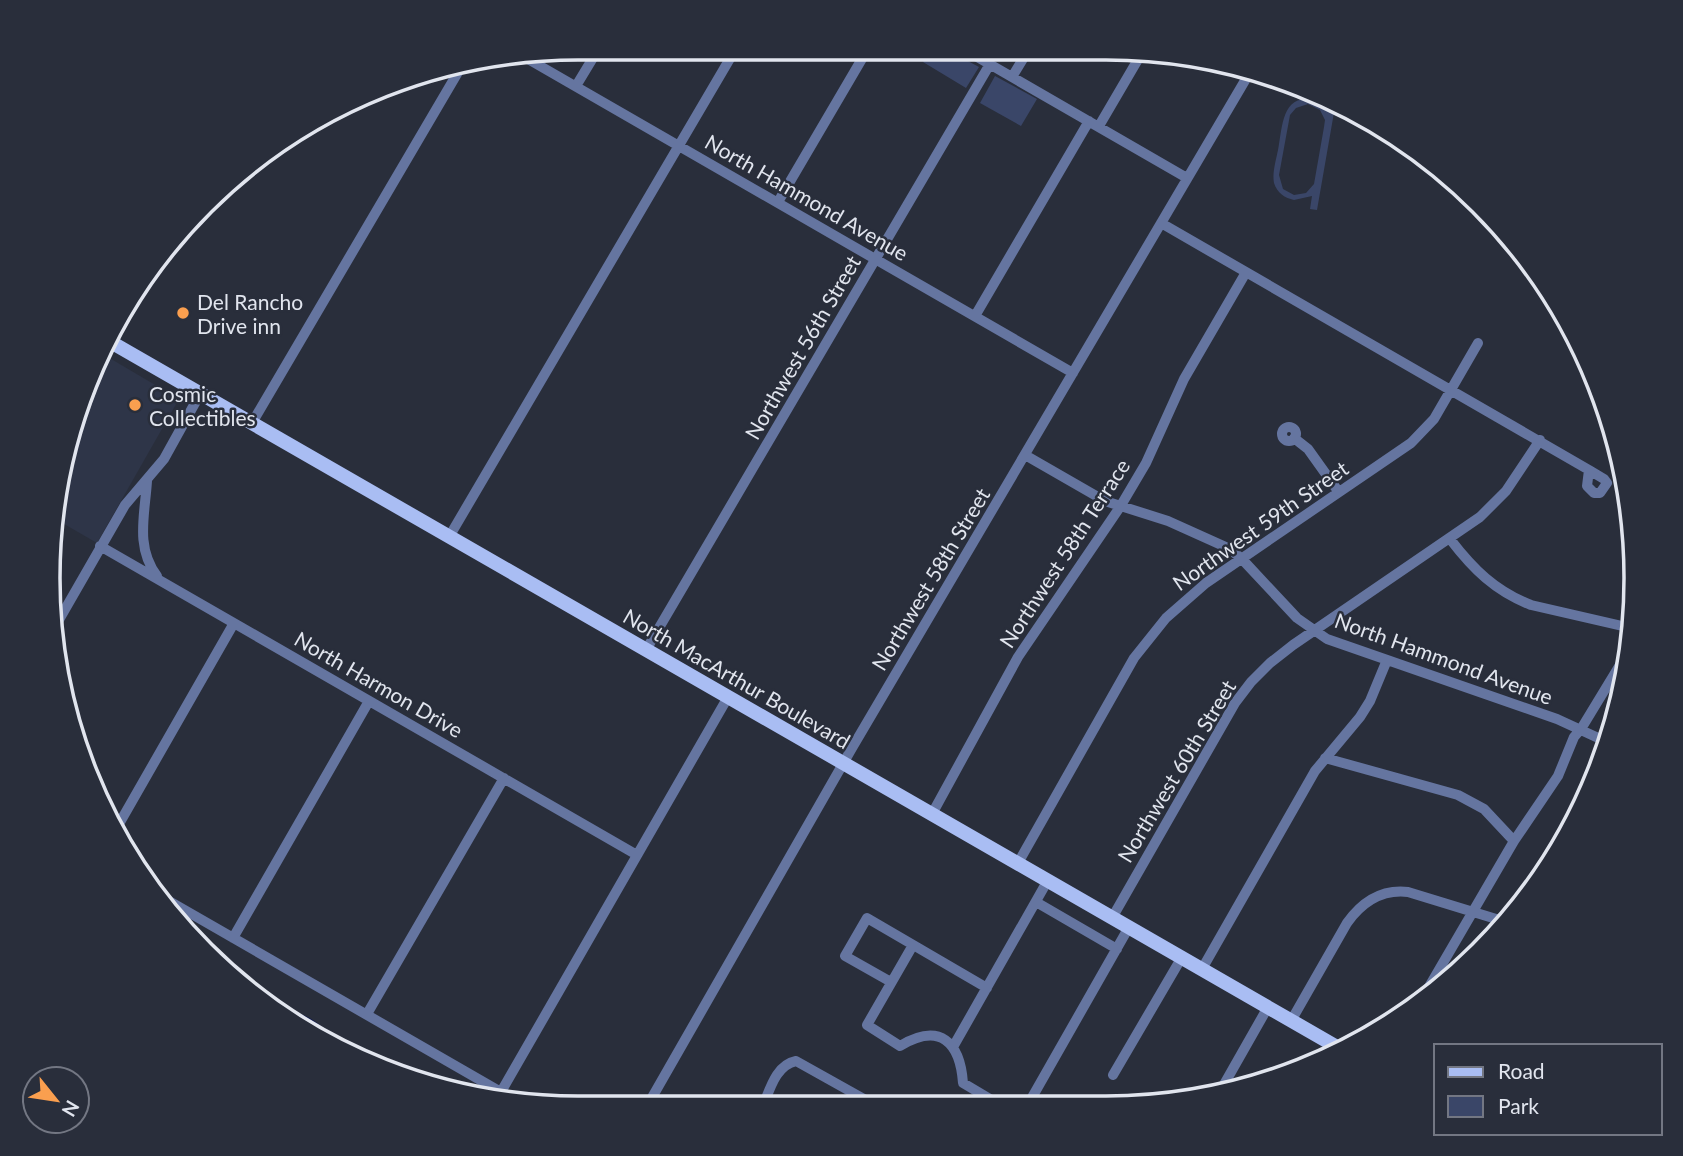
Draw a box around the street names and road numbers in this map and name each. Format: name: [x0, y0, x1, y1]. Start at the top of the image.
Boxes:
street label: North Hammond Avenue: [701, 129, 913, 265]
street label: Northwest 56th Street: [739, 250, 865, 443]
street label: Northwest 58th Terrace: [994, 454, 1134, 652]
street label: Northwest 59th Street: [1168, 455, 1353, 595]
street label: Northwest 58th Street: [866, 483, 995, 675]
street label: North MacArthur Boulevard: [619, 603, 855, 753]
street label: North Hammond Avenue: [1332, 607, 1556, 709]
street label: North Harmon Drive: [290, 626, 468, 742]
street label: Northwest 60th Street: [1112, 675, 1241, 867]

